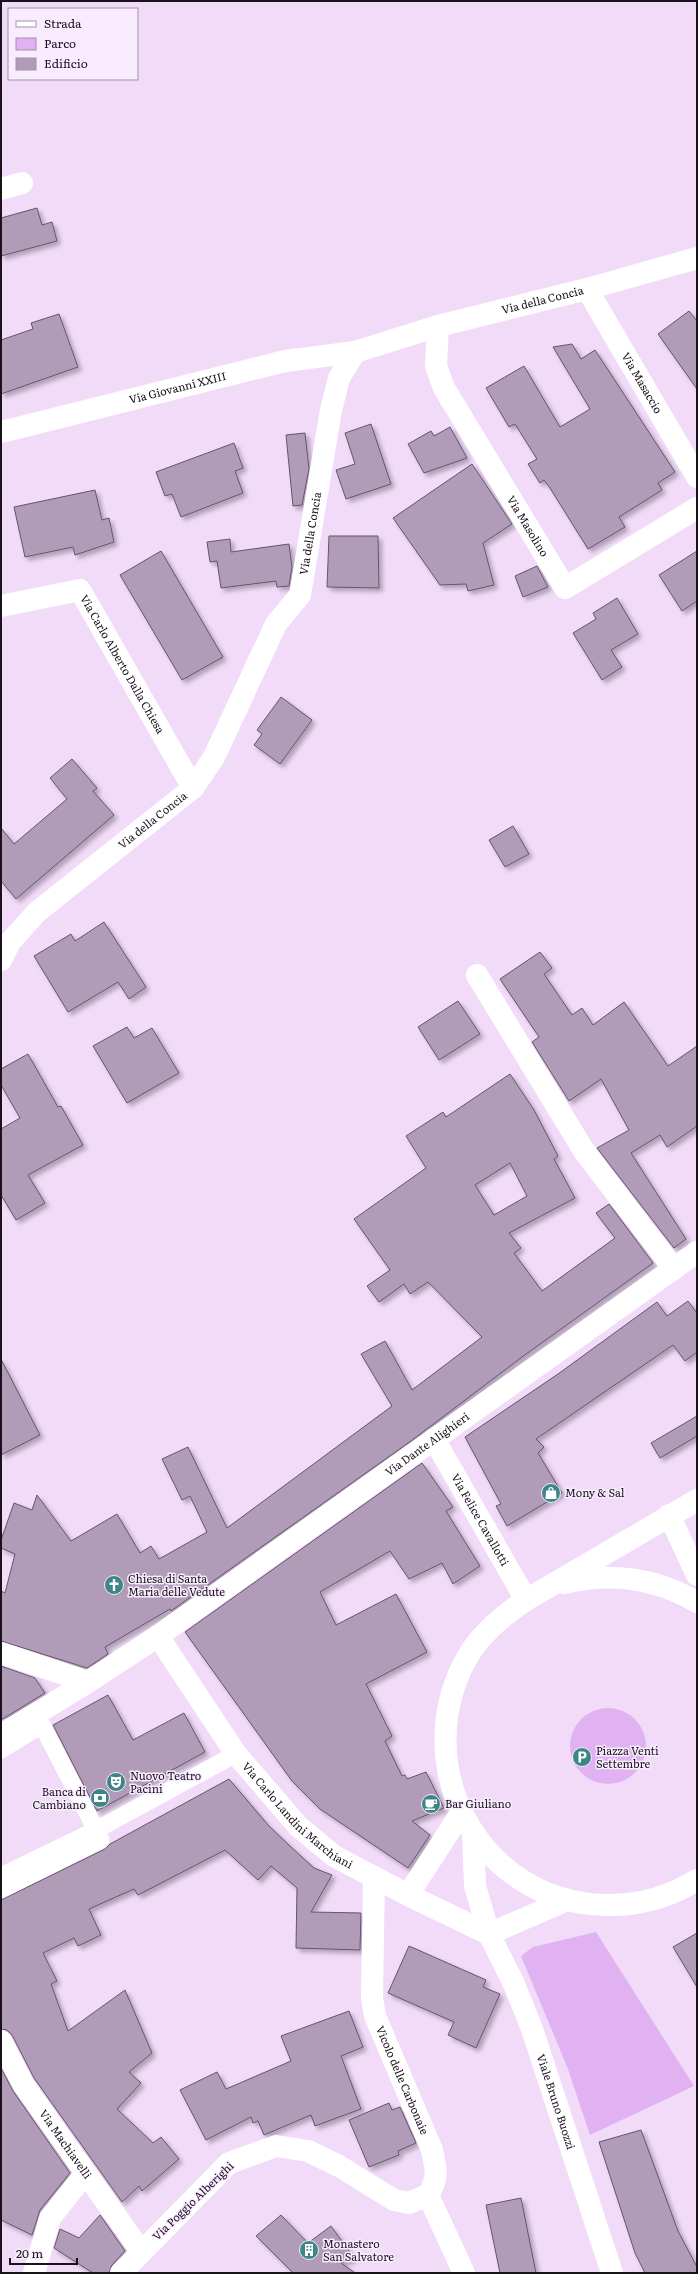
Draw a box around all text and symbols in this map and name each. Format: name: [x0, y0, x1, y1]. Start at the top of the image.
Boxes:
legend: [8, 8, 138, 80]
text: Strada: [44, 14, 82, 32]
text: Parco: [44, 34, 76, 52]
text: Edificio: [44, 54, 88, 72]
street label: Via della Concia: [500, 281, 585, 317]
street label: Via Masaccio: [619, 349, 667, 416]
street label: Via Giovanni XXIII: [127, 367, 228, 407]
street label: Via della Concia: [295, 491, 324, 576]
street label: Via Masolino: [504, 492, 553, 559]
street label: Via Carlo Alberto Dalla Chiesa: [77, 591, 169, 736]
street label: Via della Concia: [114, 787, 190, 852]
street label: Via Dante Alighieri: [381, 1408, 472, 1479]
street label: Via Felice Cavallotti: [448, 1470, 514, 1569]
shop icon: Mony & Sal: [540, 1482, 562, 1504]
place label: Mony & Sal: [565, 1484, 625, 1500]
place label: Chiesa di Santa Maria delle Vedute: [128, 1570, 225, 1599]
church icon: Chiesa di Santa Maria delle Vedute: [103, 1574, 125, 1596]
place label: Piazza Venti Settembre: [596, 1742, 659, 1771]
parking icon: Piazza Venti Settembre: [571, 1746, 593, 1768]
street label: Via Carlo Landini Marchiani: [239, 1758, 356, 1872]
place label: Nuovo Teatro Pacini: [130, 1767, 201, 1796]
theatre icon: Nuovo Teatro Pacini: [105, 1771, 127, 1793]
place label: Banca di Cambiano: [32, 1783, 86, 1812]
bank icon: Banca di Cambiano: [89, 1787, 111, 1809]
cafe icon: Bar Giuliano: [420, 1793, 442, 1815]
place label: Bar Giuliano: [445, 1795, 511, 1811]
street label: Vicolo delle Carbonaie: [373, 2023, 434, 2137]
street label: Viale Bruno Buozzi: [534, 2052, 580, 2152]
street label: Via Machiavelli: [36, 2106, 96, 2182]
street label: Via Poggio Alberighi: [148, 2157, 237, 2243]
place label: Monastero San Salvatore: [323, 2235, 394, 2264]
building icon: Monastero San Salvatore: [298, 2239, 320, 2261]
scale bar: [10, 2240, 77, 2266]
text: 20 m: [16, 2244, 43, 2262]

